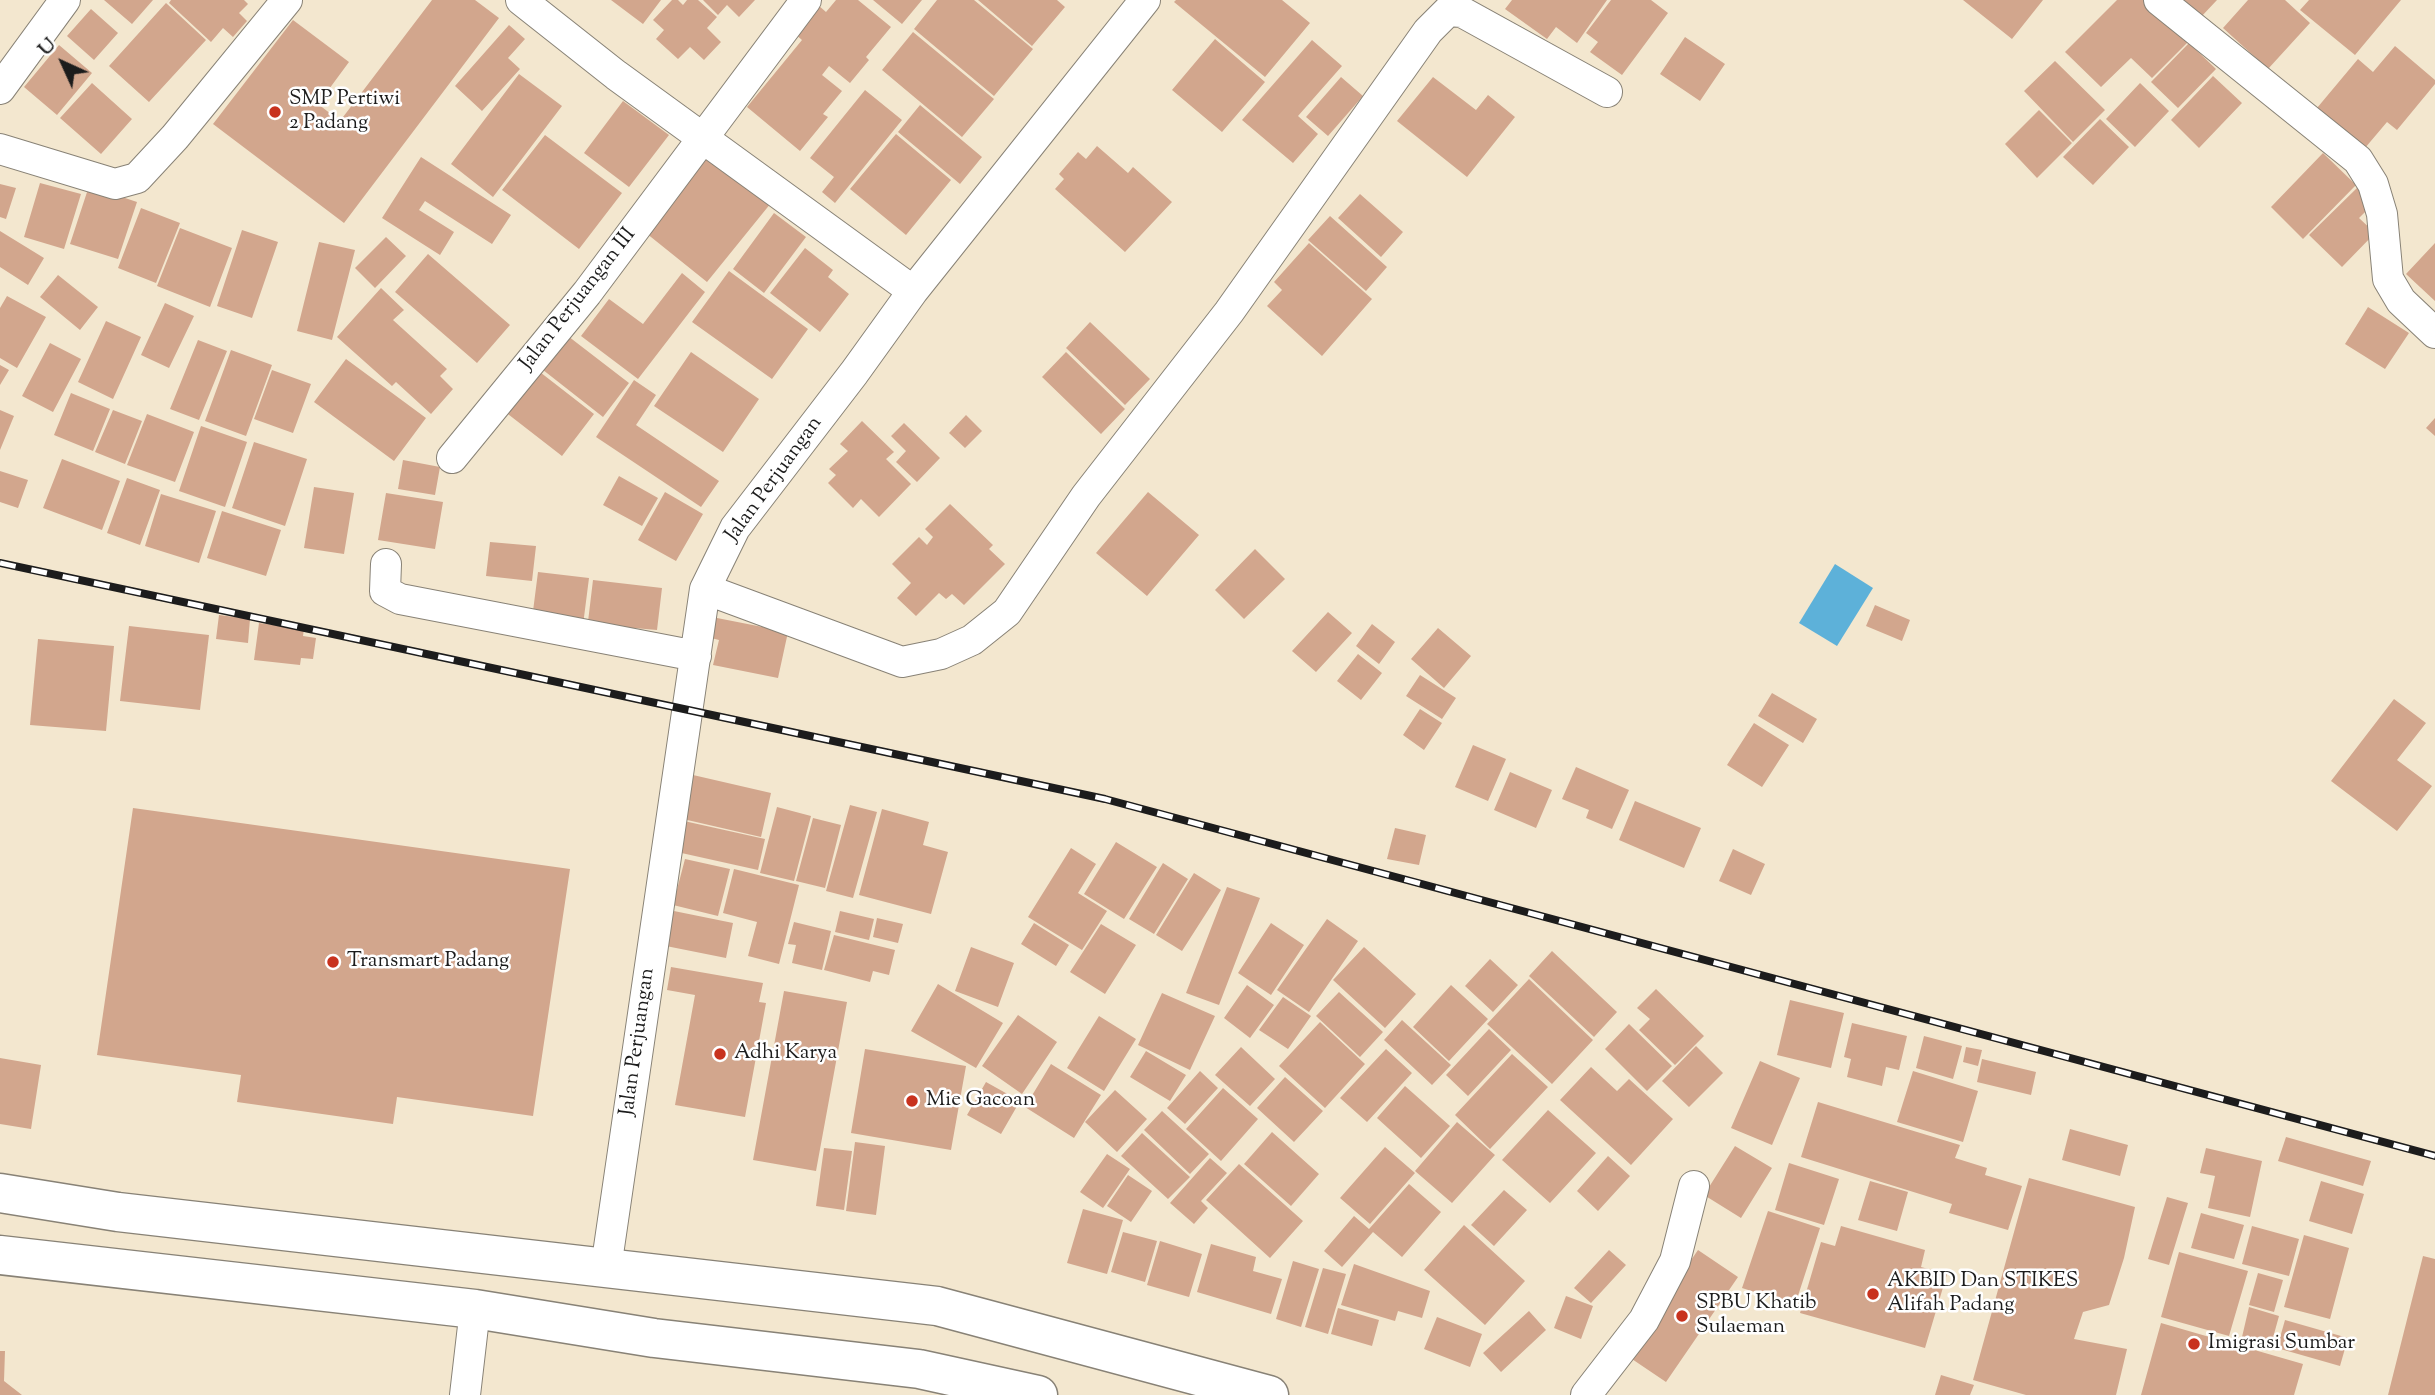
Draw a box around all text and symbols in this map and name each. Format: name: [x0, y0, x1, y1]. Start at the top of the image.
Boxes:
north arrow: [28, 28, 98, 98]
text: U: [33, 33, 63, 63]
place label: SMP Pertiwi 2 Padang: [289, 87, 400, 137]
marker: SMP Pertiwi 2 Padang: [267, 104, 283, 120]
street label: Jalan Perjuangan III: [515, 224, 643, 376]
street label: Jalan Perjuangan: [721, 412, 829, 548]
place label: Transmart Padang: [347, 949, 509, 975]
marker: Transmart Padang: [325, 954, 341, 970]
street label: Jalan Perjuangan: [616, 966, 662, 1118]
place label: Adhi Karya: [734, 1041, 837, 1067]
marker: Adhi Karya: [712, 1046, 728, 1062]
place label: Mie Gacoan: [926, 1088, 1035, 1114]
marker: Mie Gacoan: [904, 1093, 920, 1109]
place label: AKBID Dan STIKES Alifah Padang: [1887, 1269, 2078, 1319]
marker: AKBID Dan STIKES Alifah Padang: [1865, 1286, 1881, 1302]
place label: SPBU Khatib Sulaeman: [1696, 1291, 1817, 1341]
marker: SPBU Khatib Sulaeman: [1674, 1308, 1690, 1324]
place label: Imigrasi Sumbar: [2208, 1331, 2355, 1357]
marker: Imigrasi Sumbar: [2186, 1336, 2202, 1352]

